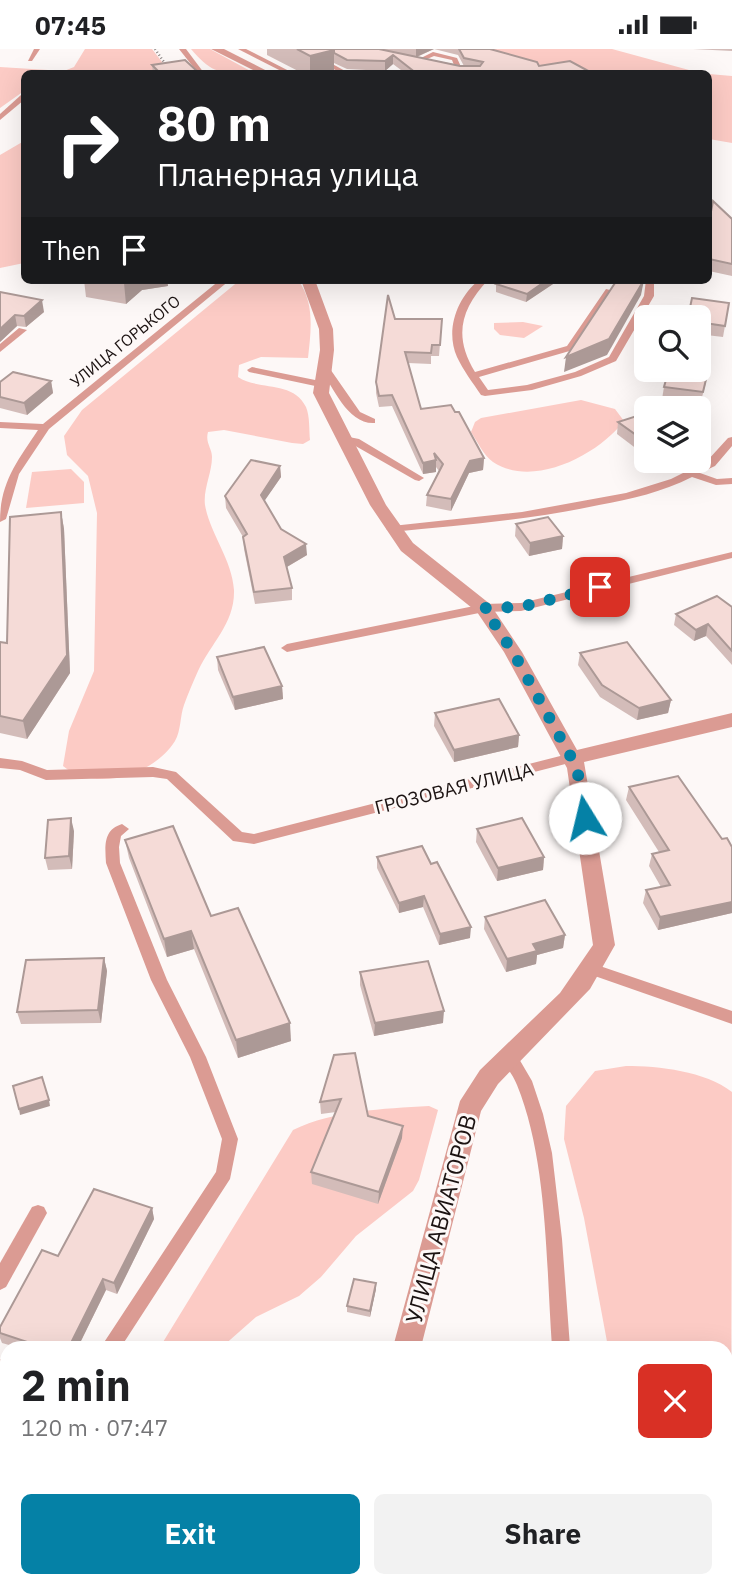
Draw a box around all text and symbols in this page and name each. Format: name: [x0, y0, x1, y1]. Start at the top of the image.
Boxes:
text: 07:45: [35, 8, 106, 42]
text: 80 m: [157, 91, 271, 154]
icon: right: [42, 98, 133, 189]
text: Планерная улица: [157, 153, 419, 195]
icon: arrive: [115, 231, 153, 269]
text: Then: [42, 233, 101, 267]
street label: УЛИЦА ГОРЬКОГО: [66, 291, 184, 391]
map controls: [634, 305, 711, 473]
button: search: [634, 305, 711, 382]
button: layers: [634, 396, 711, 473]
pin: [570, 557, 630, 617]
icon: arrive: [581, 568, 619, 606]
street label: ГРОЗОВАЯ УЛИЦА: [372, 757, 536, 819]
position arrow: [548, 781, 622, 855]
street label: УЛИЦА АВИАТОРОВ: [398, 1111, 482, 1326]
text: 2 min: [21, 1358, 131, 1413]
button: close: [638, 1364, 712, 1438]
text: 120 m · 07:47: [21, 1412, 168, 1442]
button: Exit: [21, 1494, 360, 1574]
button: Share: [374, 1494, 712, 1574]

